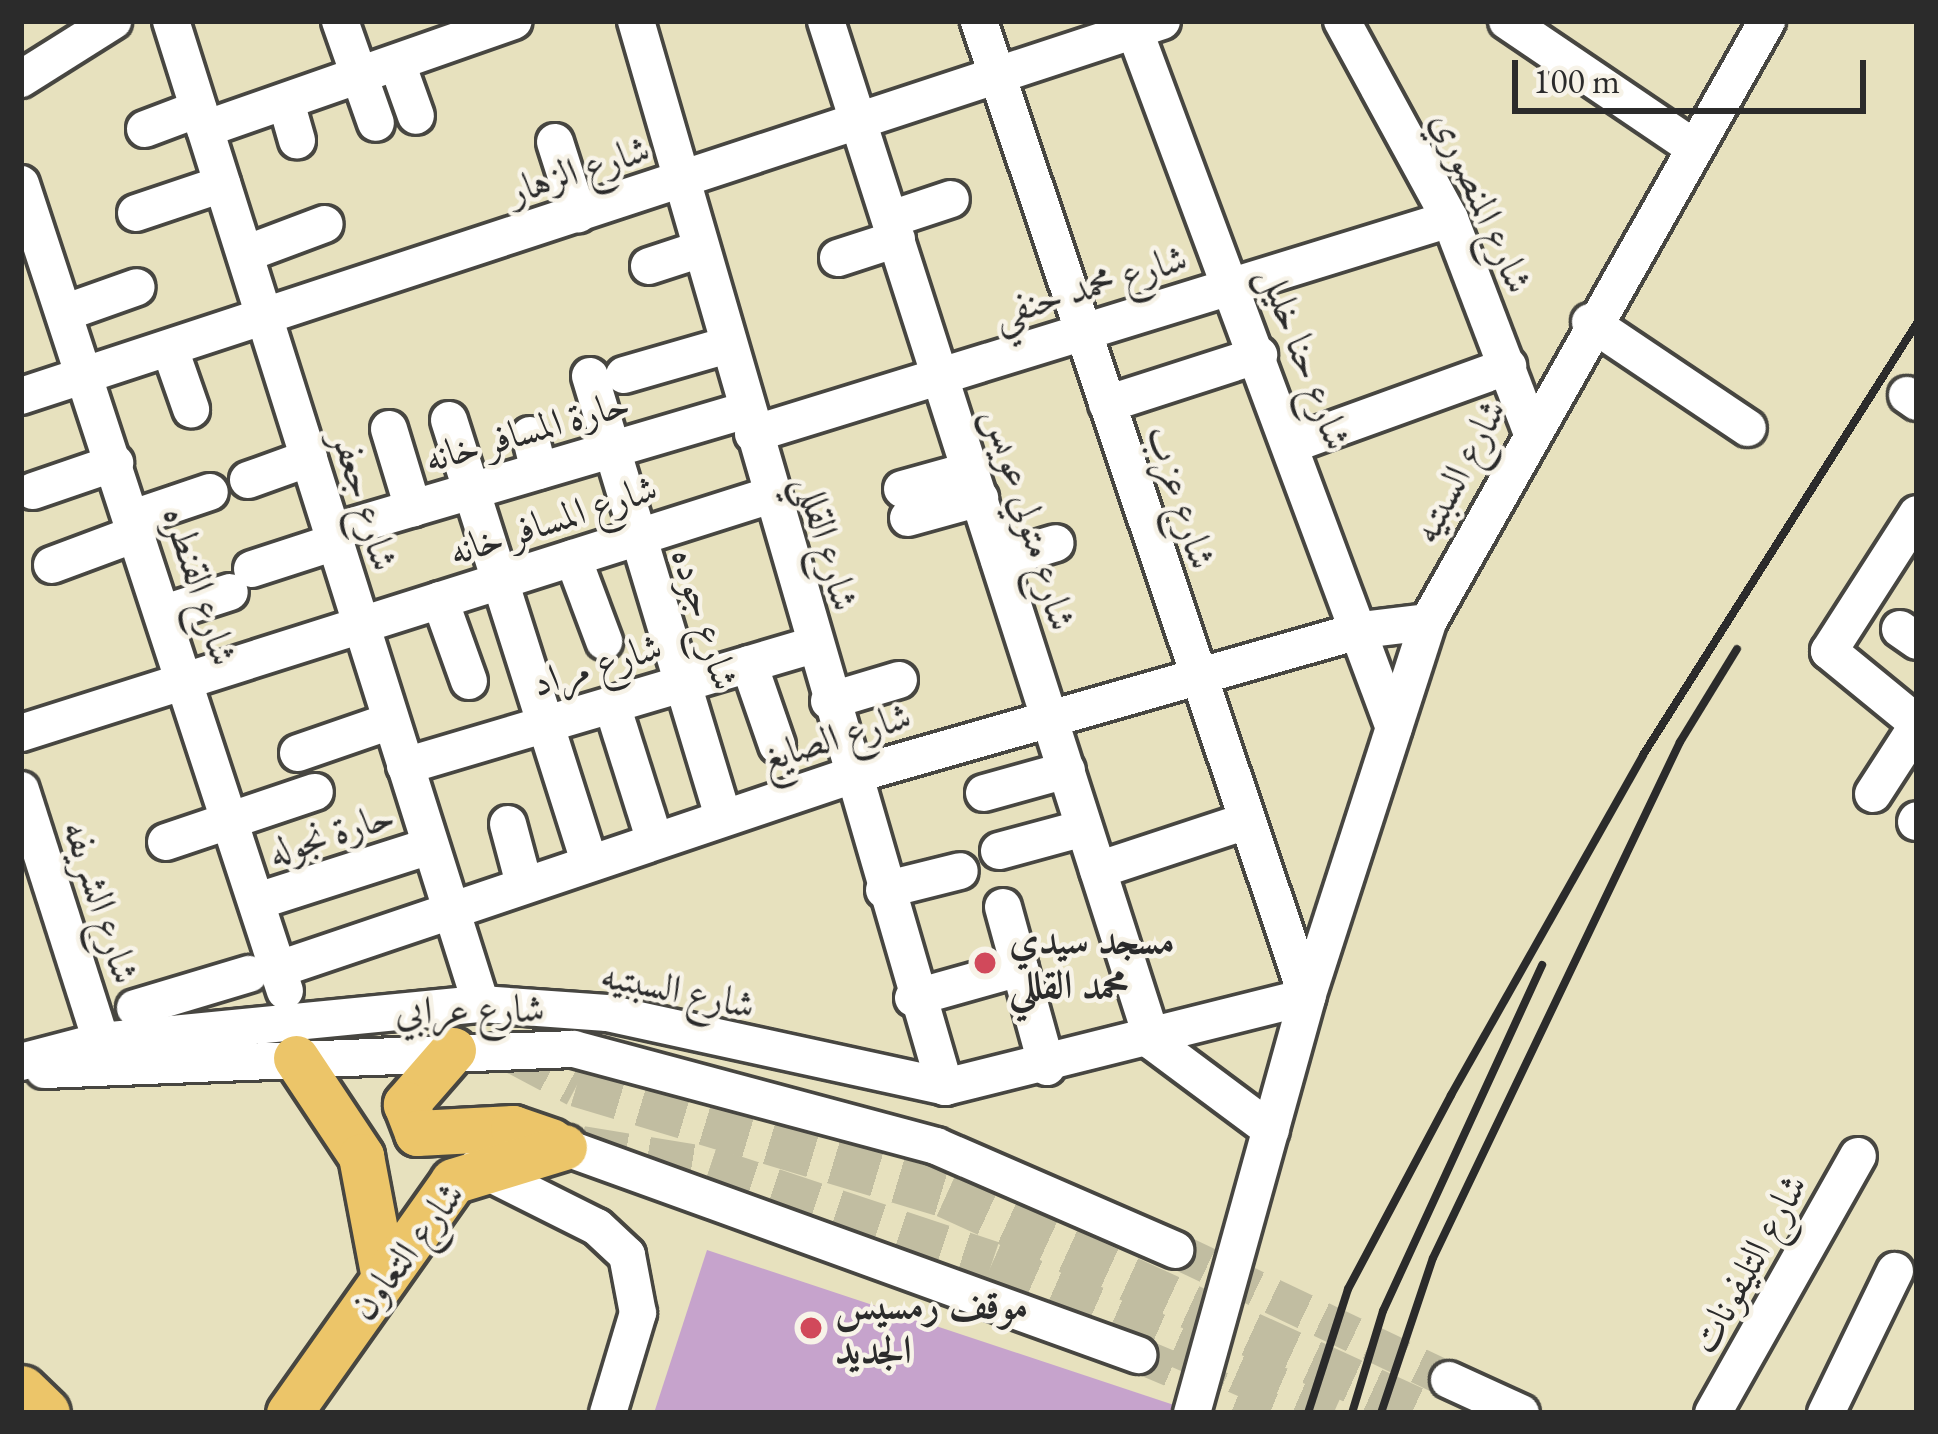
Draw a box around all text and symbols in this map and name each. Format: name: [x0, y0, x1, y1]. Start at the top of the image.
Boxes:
scale bar: [1518, 36, 1872, 110]
text: 100 m: [1533, 57, 1620, 104]
street label: شارع المنصوري: [1421, 104, 1543, 300]
street label: شارع الزهار: [502, 125, 656, 215]
street label: شارع محمد حنفي: [987, 234, 1193, 338]
street label: شارع حنا خليل: [1249, 259, 1361, 457]
street label: حارة المسافر خانه: [419, 379, 635, 483]
street label: شارع السبتيه: [1402, 391, 1516, 551]
street label: شارع متولي عويس: [974, 402, 1086, 636]
street label: شارع عزب: [1136, 419, 1226, 575]
street label: شارع جعفر: [322, 426, 408, 576]
street label: شارع المسافر خانه: [443, 464, 663, 576]
street label: شارع القللي: [785, 470, 869, 616]
street label: شارع القنطره: [152, 501, 248, 671]
street label: شارع جوده: [661, 542, 749, 696]
street label: شارع مراد: [526, 623, 668, 707]
street label: شارع الصايغ: [755, 692, 917, 782]
street label: حارة نجوله: [262, 792, 400, 876]
street label: شارع الشريفه: [53, 814, 149, 990]
place label: مسجد سيدي محمد القللي: [1009, 918, 1175, 1009]
marker: مسجد سيدي محمد القللي: [972, 950, 998, 976]
street label: شارع السبتيه: [597, 951, 759, 1029]
street label: شارع عرابي: [395, 985, 545, 1035]
street label: شارع التليفونات: [1680, 1166, 1818, 1362]
street label: شارع التعاون: [340, 1172, 474, 1330]
place label: موقف رمسيس الجديد: [835, 1283, 1028, 1374]
marker: موقف رمسيس الجديد: [798, 1315, 824, 1341]

